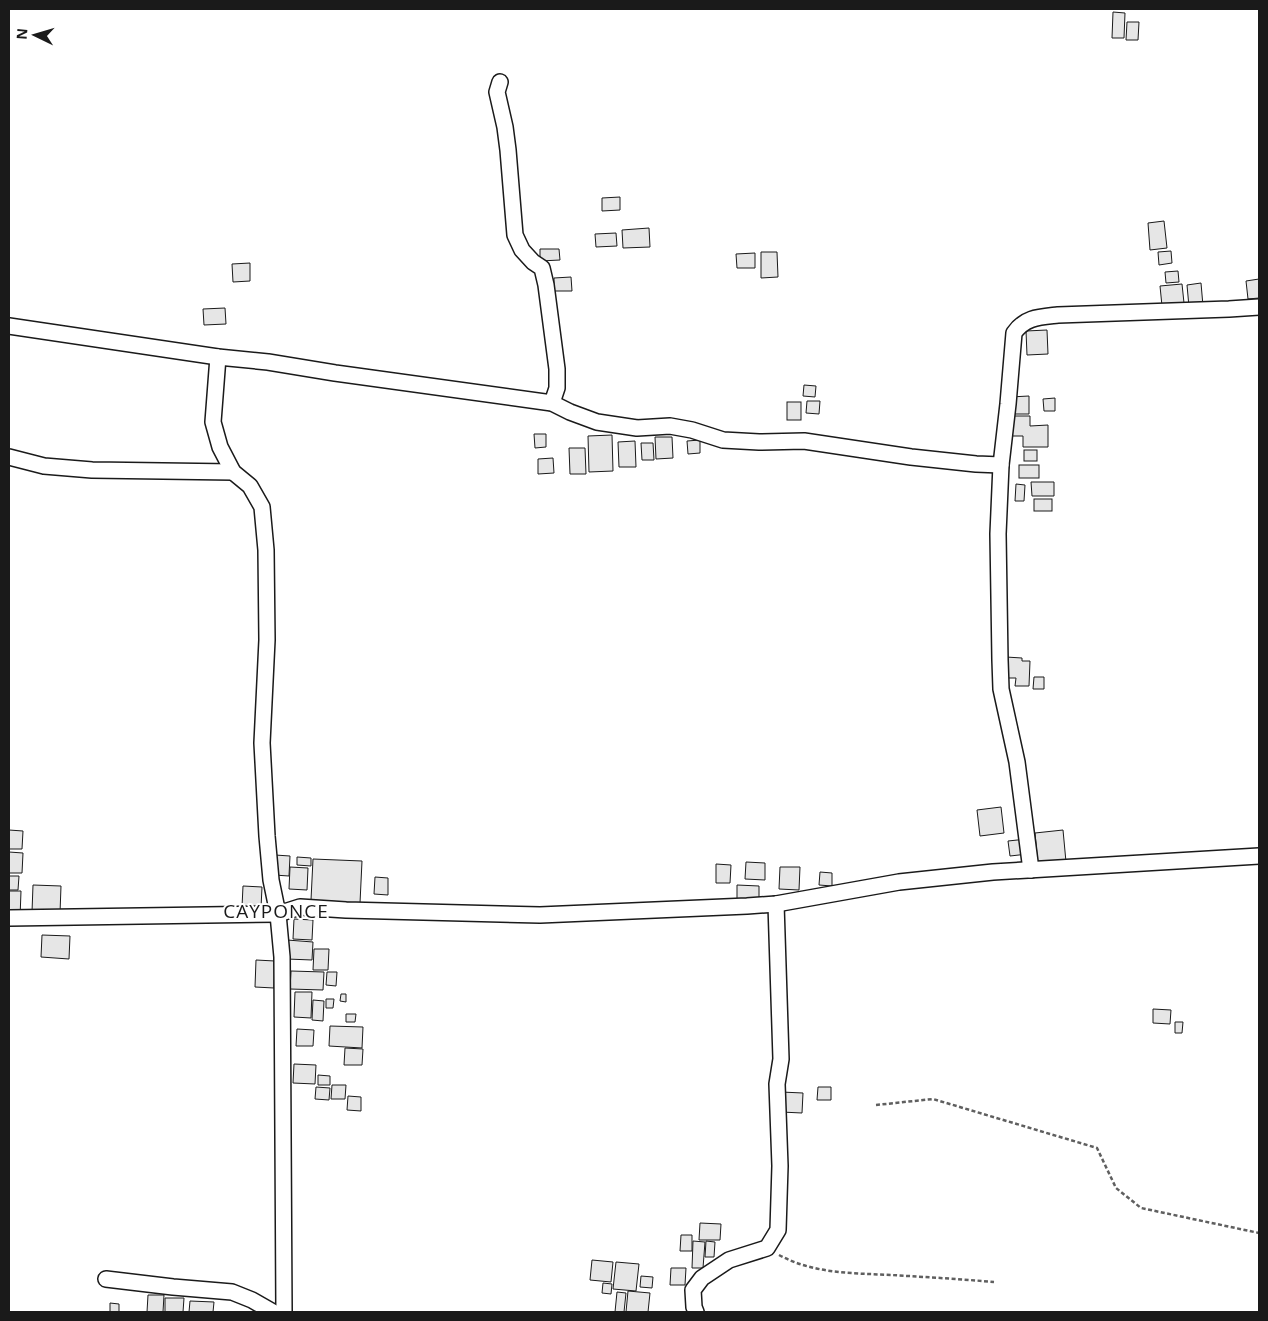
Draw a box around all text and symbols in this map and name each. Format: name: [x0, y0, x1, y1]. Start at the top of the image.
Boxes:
north arrow: [10, 10, 60, 60]
text: N: [12, 27, 32, 40]
district label: CAYPONCE: [223, 898, 329, 924]

